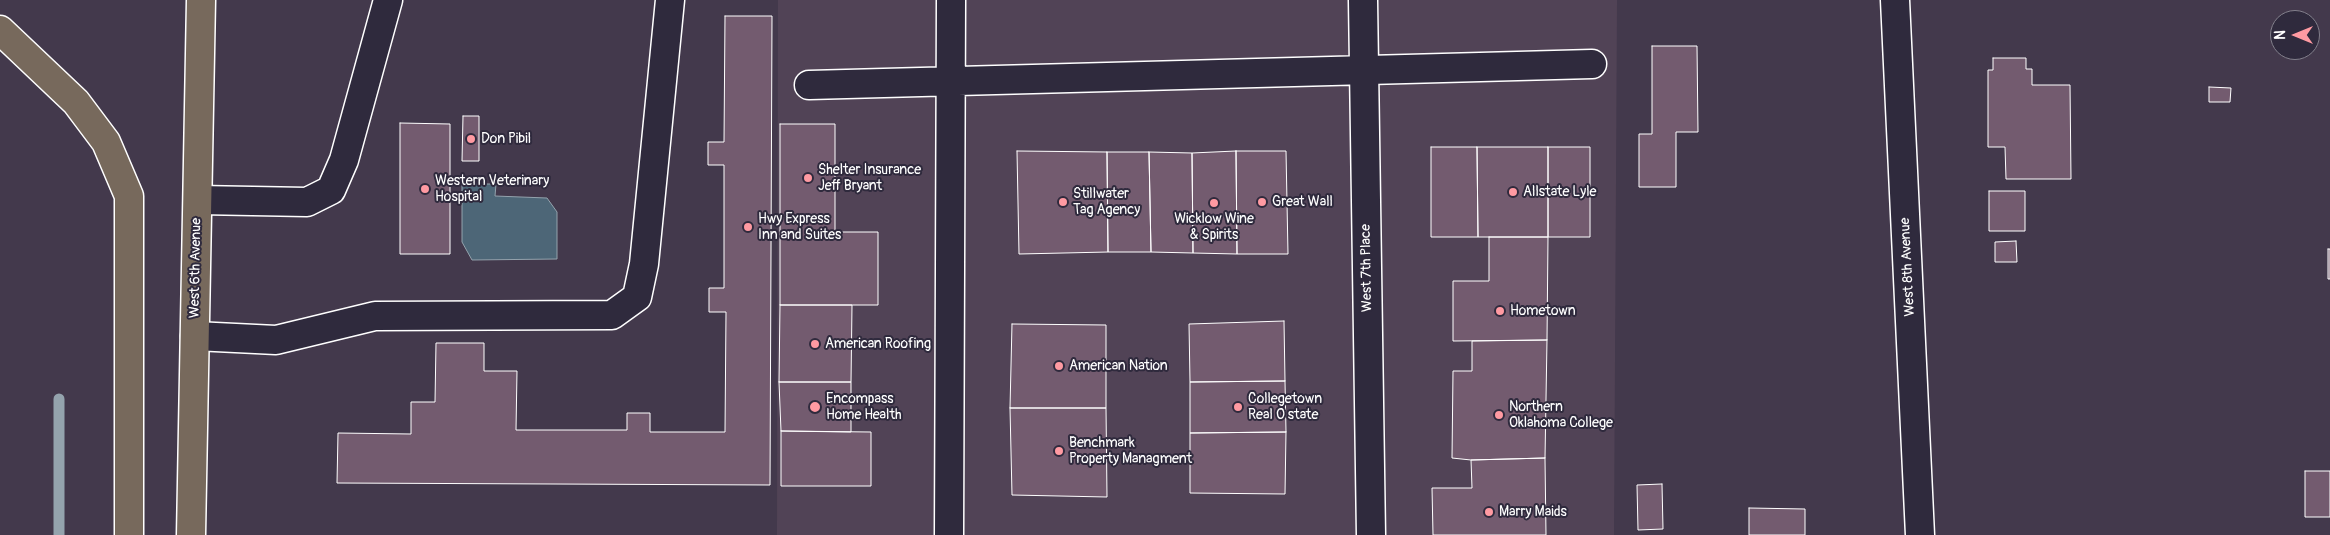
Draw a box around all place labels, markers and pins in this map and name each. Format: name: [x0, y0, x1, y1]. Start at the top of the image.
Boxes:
place label: Don Pibil: [481, 131, 531, 147]
marker: Don Pibil: [465, 133, 477, 145]
place label: Shelter Insurance Jeff Bryant: [818, 162, 921, 194]
marker: Shelter Insurance Jeff Bryant: [802, 172, 814, 184]
place label: Western Veterinary Hospital: [435, 173, 549, 206]
marker: Western Veterinary Hospital: [419, 183, 431, 195]
place label: Allstate Lyle: [1523, 184, 1596, 200]
place label: Stillwater Tag Agency: [1073, 186, 1140, 218]
marker: Allstate Lyle: [1507, 186, 1519, 198]
place label: Great Wall: [1272, 194, 1333, 210]
marker: Stillwater Tag Agency: [1057, 196, 1069, 208]
marker: Great Wall: [1256, 196, 1268, 208]
marker: Wicklow Wine & Spirits: [1208, 197, 1220, 209]
place label: Hwy Express Inn and Suites: [758, 211, 841, 243]
place label: Wicklow Wine & Spirits: [1174, 211, 1254, 243]
marker: Hwy Express Inn and Suites: [742, 221, 754, 233]
place label: Hometown: [1510, 303, 1576, 319]
marker: Hometown: [1494, 305, 1506, 317]
place label: American Roofing: [825, 336, 931, 352]
marker: American Roofing: [809, 338, 821, 350]
place label: American Nation: [1069, 358, 1168, 374]
marker: American Nation: [1053, 360, 1065, 372]
place label: Encompass Home Health: [826, 391, 902, 424]
place label: Collegetown Real O state: [1248, 391, 1322, 424]
place label: Northern Oklahoma College: [1509, 399, 1613, 432]
marker: Encompass Home Health: [808, 400, 822, 414]
marker: Collegetown Real O state: [1232, 401, 1244, 413]
marker: Northern Oklahoma College: [1493, 409, 1505, 421]
place label: Benchmark Property Managment: [1069, 435, 1192, 468]
marker: Benchmark Property Managment: [1053, 445, 1065, 457]
place label: Marry Maids: [1499, 504, 1567, 520]
marker: Marry Maids: [1483, 506, 1495, 518]

